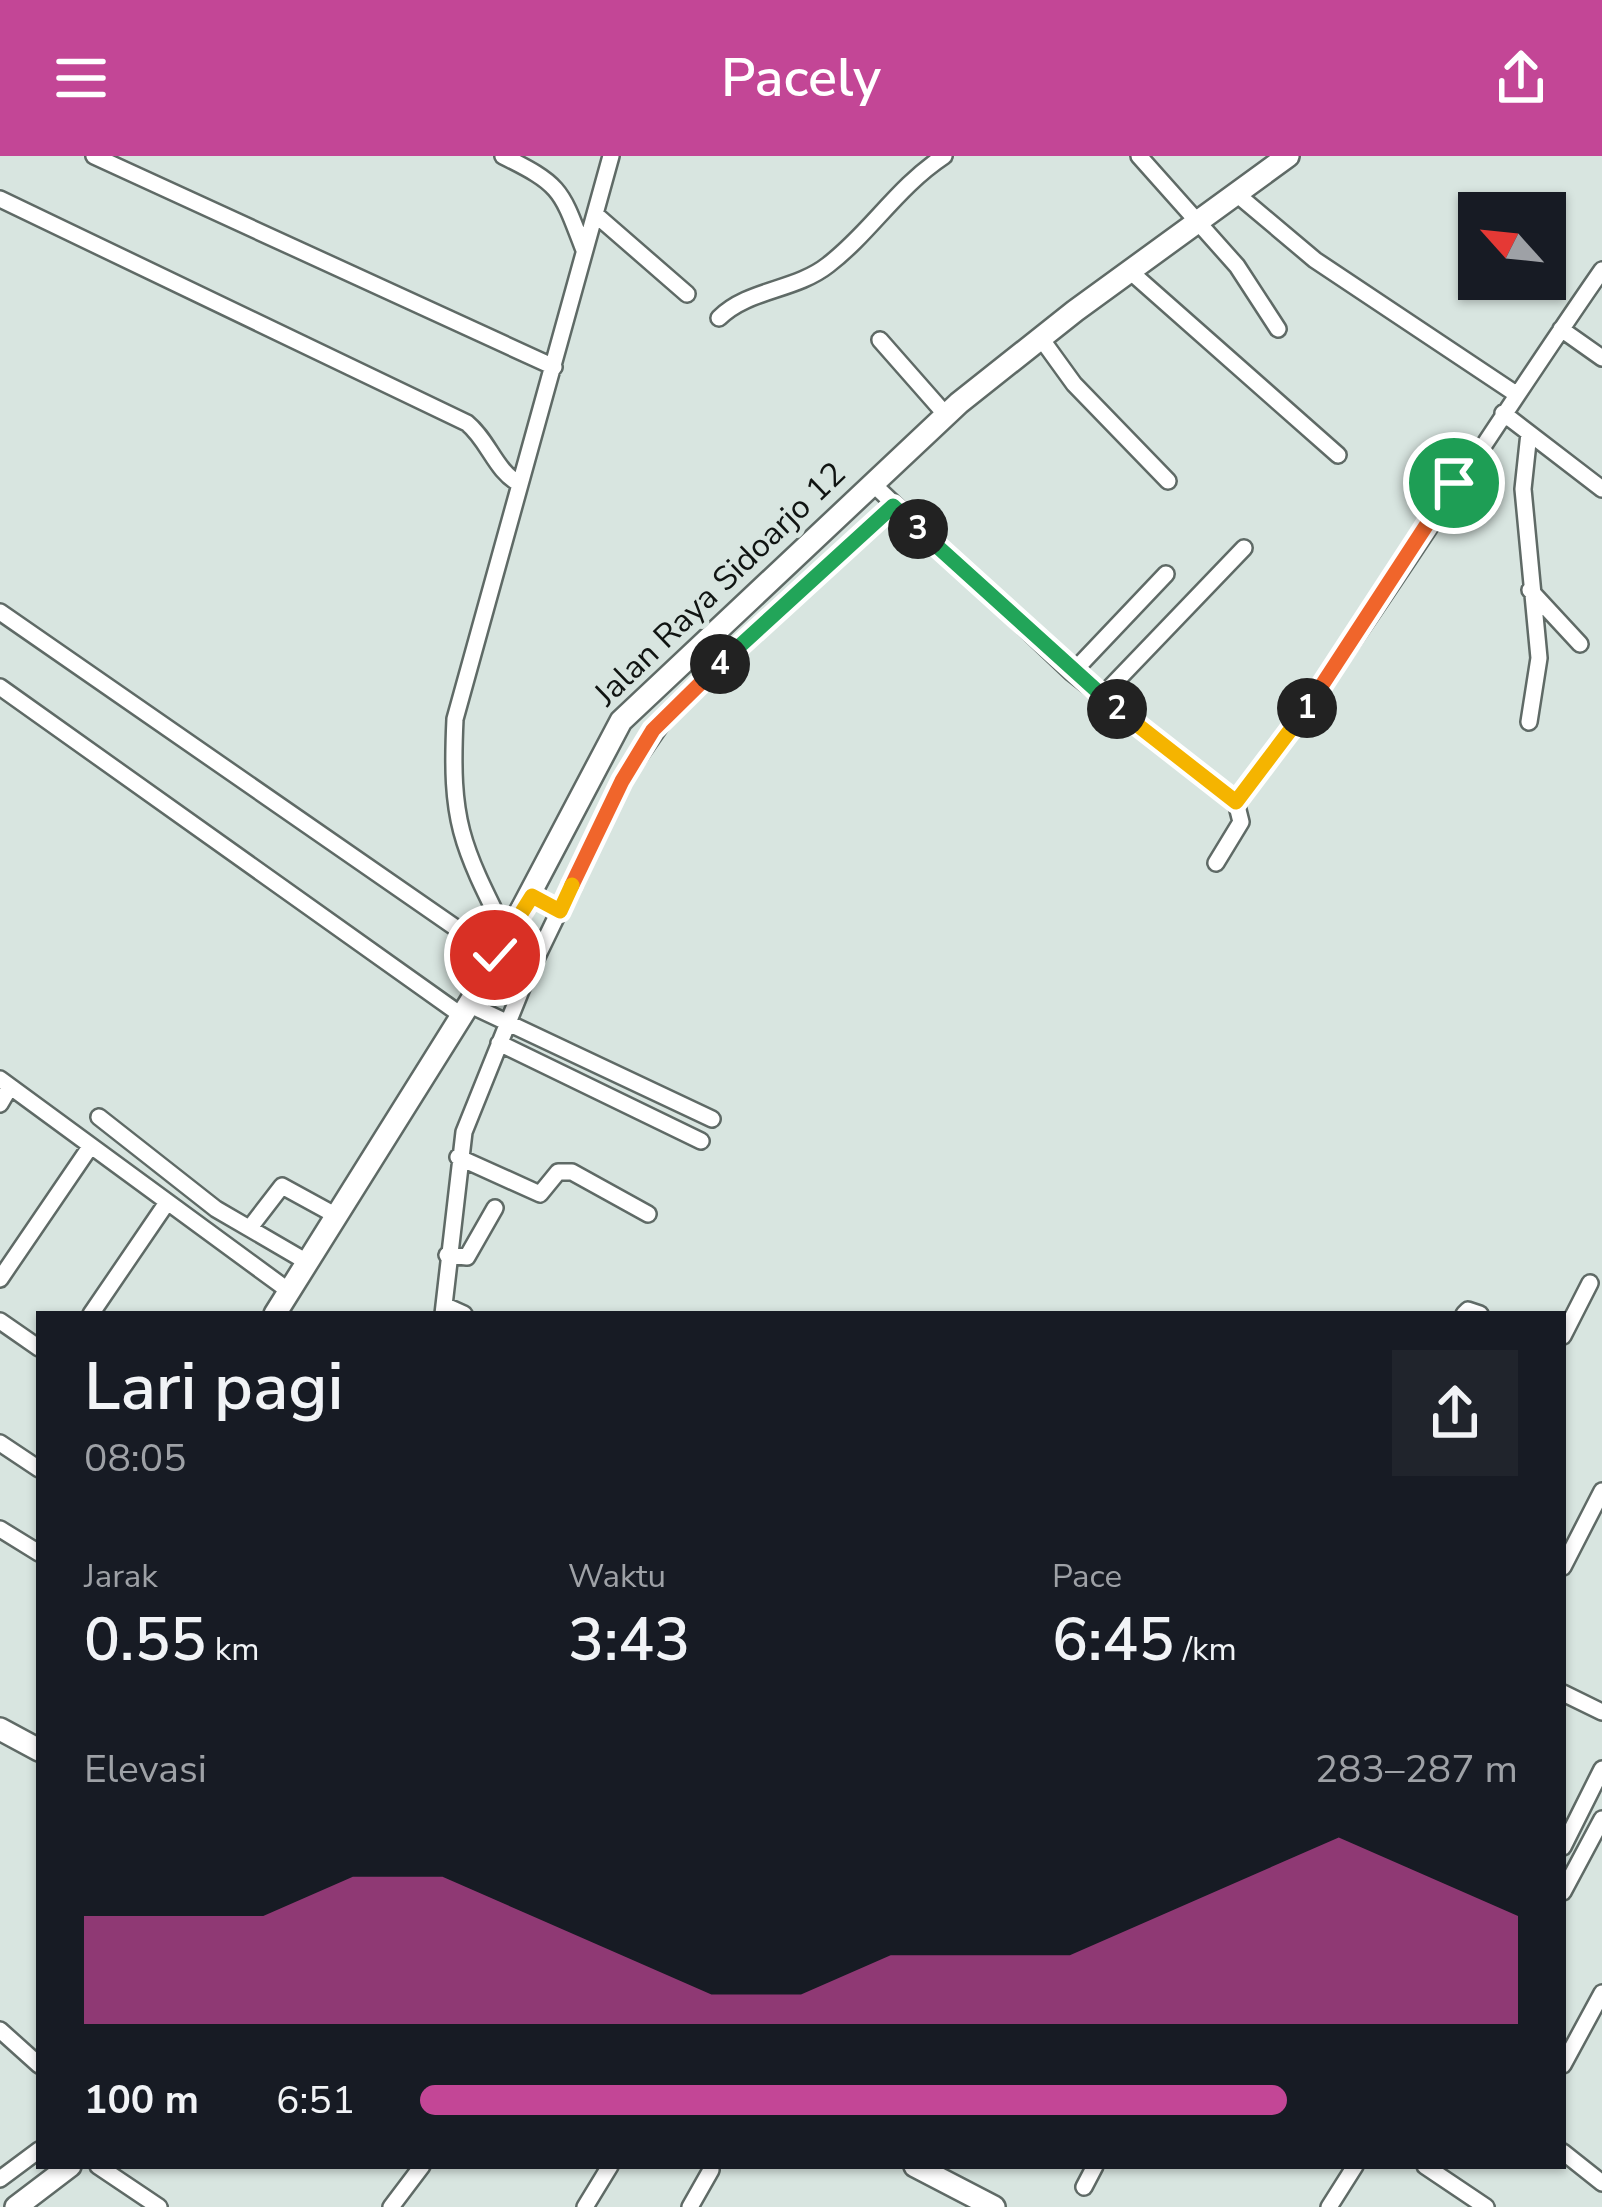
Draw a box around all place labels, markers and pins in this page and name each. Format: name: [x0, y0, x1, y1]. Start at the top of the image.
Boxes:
pin: [1403, 432, 1505, 534]
pin: 3: [888, 499, 948, 559]
pin: 4: [690, 634, 750, 694]
pin: 1: [1277, 678, 1337, 738]
pin: 2: [1087, 679, 1147, 739]
pin: [444, 904, 546, 1006]

